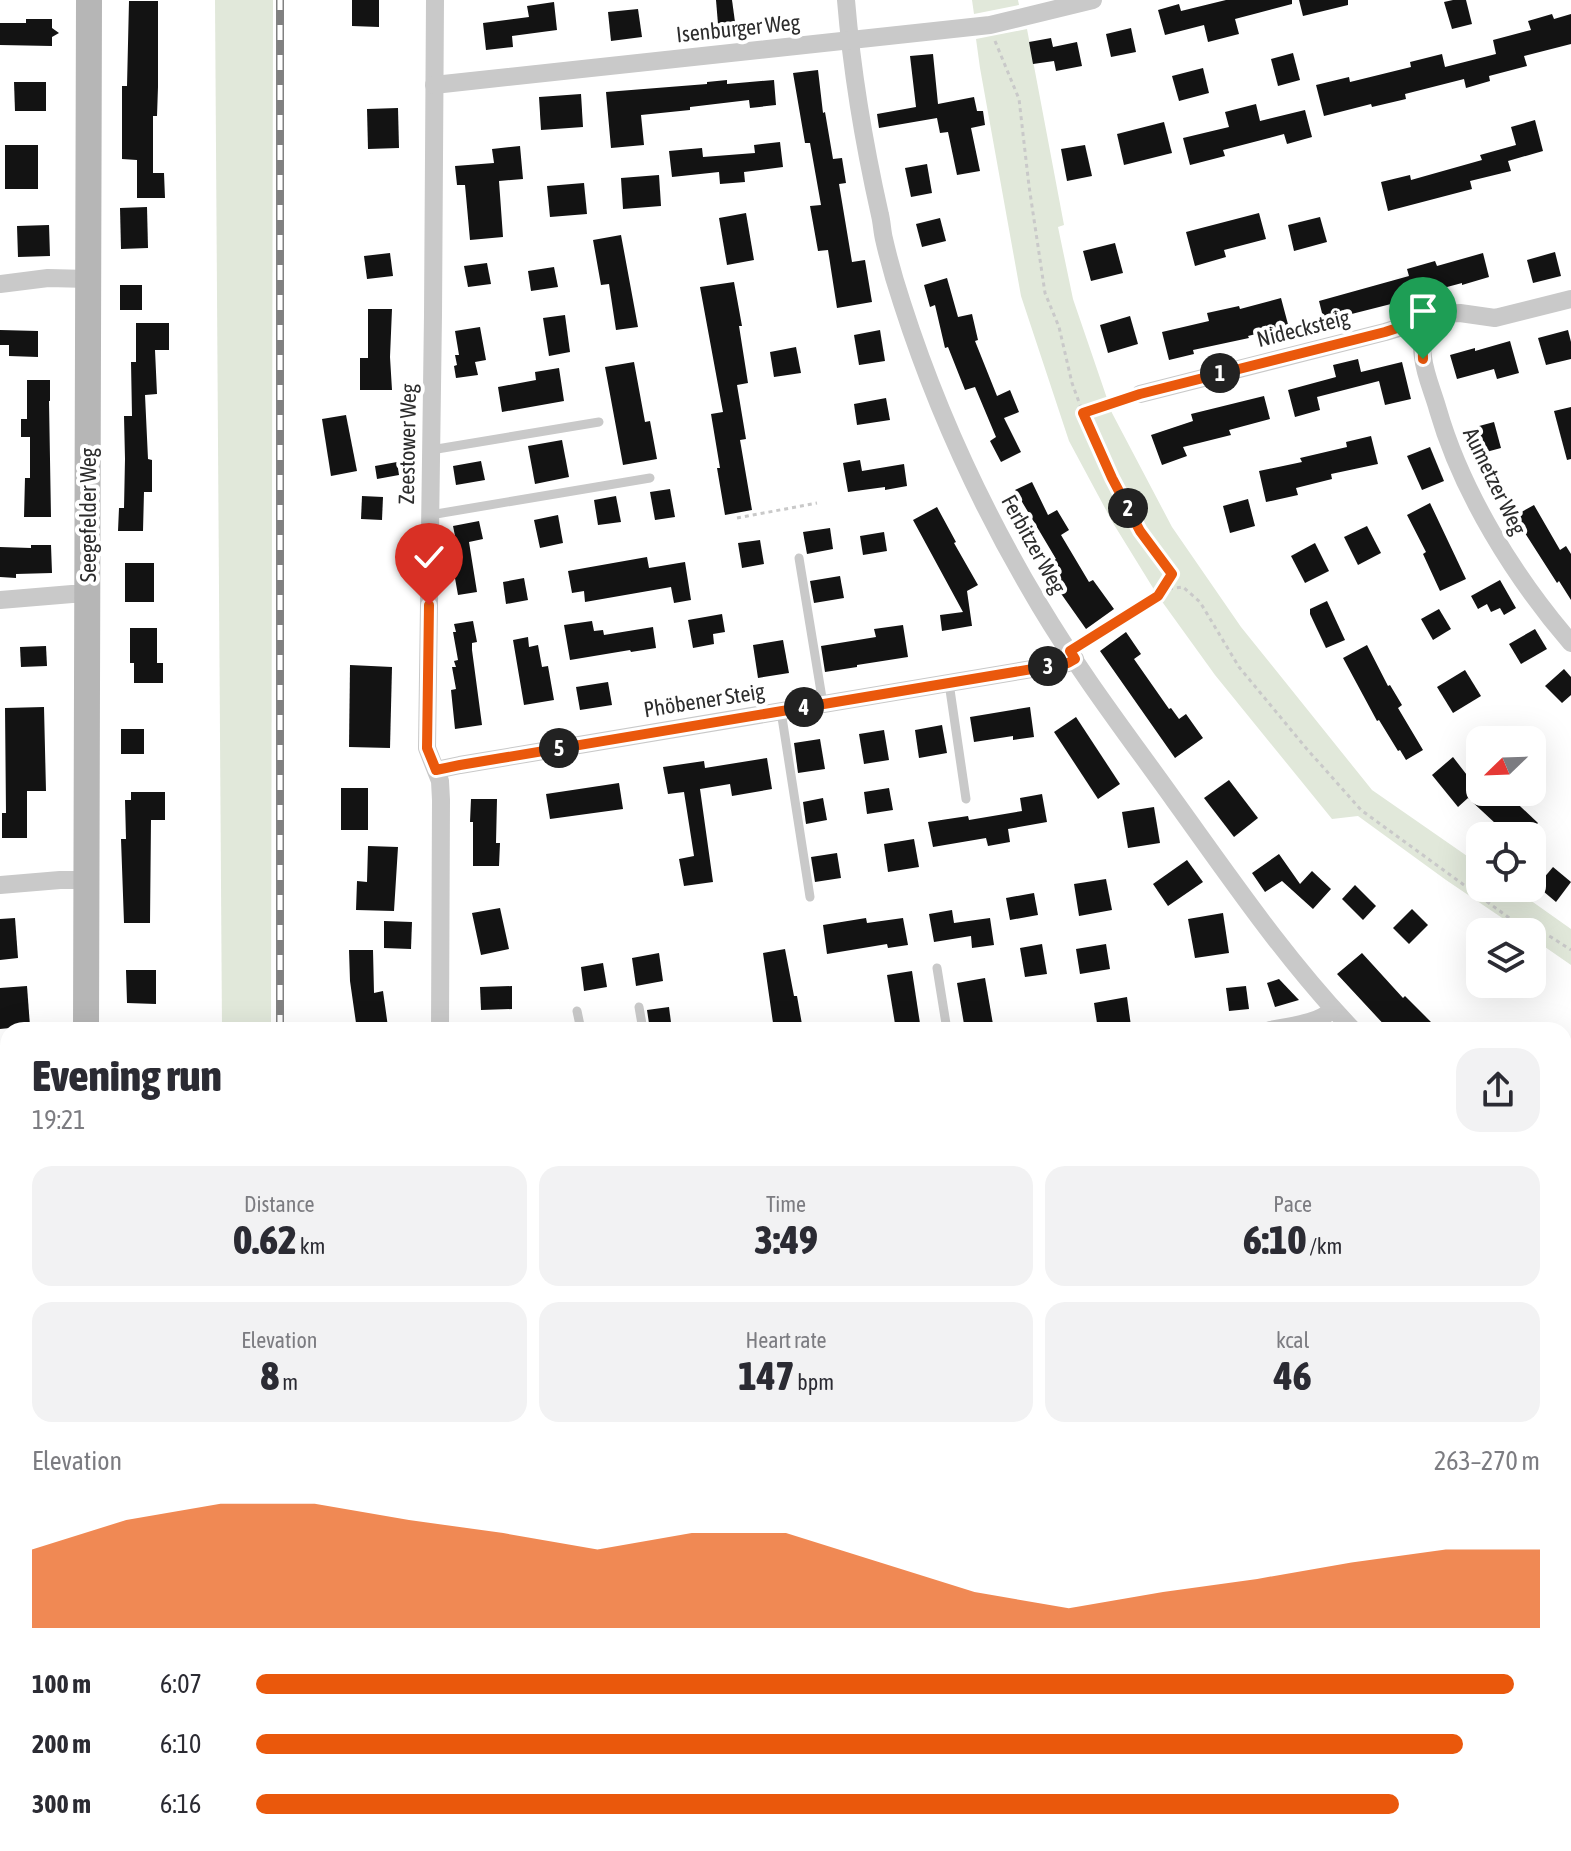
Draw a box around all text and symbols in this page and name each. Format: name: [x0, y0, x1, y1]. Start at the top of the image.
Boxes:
street label: Isenburger Weg: [675, 9, 802, 47]
pin: [1389, 277, 1457, 359]
icon: arrive: [1401, 289, 1445, 333]
street label: Nidecksteig: [1254, 304, 1353, 352]
pin: 1: [1200, 353, 1240, 393]
text: 1: [1215, 360, 1225, 386]
street label: Zeestower Weg: [393, 383, 421, 505]
street label: Aumetzer Weg: [1458, 423, 1532, 539]
street label: Seegefelder Weg: [75, 447, 101, 582]
pin: 2: [1108, 488, 1148, 528]
street label: Ferbitzer Weg: [996, 490, 1072, 598]
text: 2: [1123, 495, 1133, 521]
pin: [395, 523, 463, 605]
icon: check: [407, 535, 451, 579]
pin: 3: [1028, 646, 1068, 686]
text: 3: [1043, 653, 1053, 679]
street label: Phöbener Steig: [642, 678, 767, 722]
pin: 4: [784, 687, 824, 727]
text: 4: [799, 694, 809, 720]
north arrow: [1466, 726, 1546, 806]
map controls: [1466, 726, 1546, 998]
pin: 5: [539, 728, 579, 768]
text: 5: [554, 735, 564, 761]
button: locate: [1466, 822, 1546, 902]
button: layers: [1466, 918, 1546, 998]
button: share: [1456, 1048, 1540, 1132]
text: Evening run: [32, 1050, 222, 1100]
text: 19:21: [32, 1105, 86, 1135]
text: Distance: [244, 1191, 315, 1217]
text: Time: [766, 1191, 806, 1217]
text: Pace: [1273, 1191, 1312, 1217]
text: 0.62: [233, 1217, 297, 1262]
text: 3:49: [754, 1217, 818, 1262]
text: 6:10: [1243, 1217, 1306, 1262]
text: km: [297, 1233, 325, 1259]
text: /km: [1306, 1233, 1342, 1259]
text: Elevation: [241, 1327, 317, 1353]
text: Heart rate: [745, 1327, 827, 1353]
text: kcal: [1276, 1327, 1309, 1353]
text: 8: [260, 1353, 279, 1398]
text: 147: [738, 1353, 794, 1398]
text: 46: [1274, 1353, 1311, 1398]
text: m: [279, 1369, 298, 1395]
text: bpm: [794, 1369, 834, 1395]
text: Elevation: [32, 1446, 122, 1476]
text: 263–270 m: [1434, 1446, 1540, 1476]
text: 100 m: [32, 1669, 91, 1699]
text: 6:07: [160, 1669, 202, 1699]
text: 200 m: [32, 1729, 91, 1759]
text: 6:10: [160, 1729, 201, 1759]
text: 300 m: [32, 1789, 91, 1819]
text: 6:16: [160, 1789, 201, 1819]

